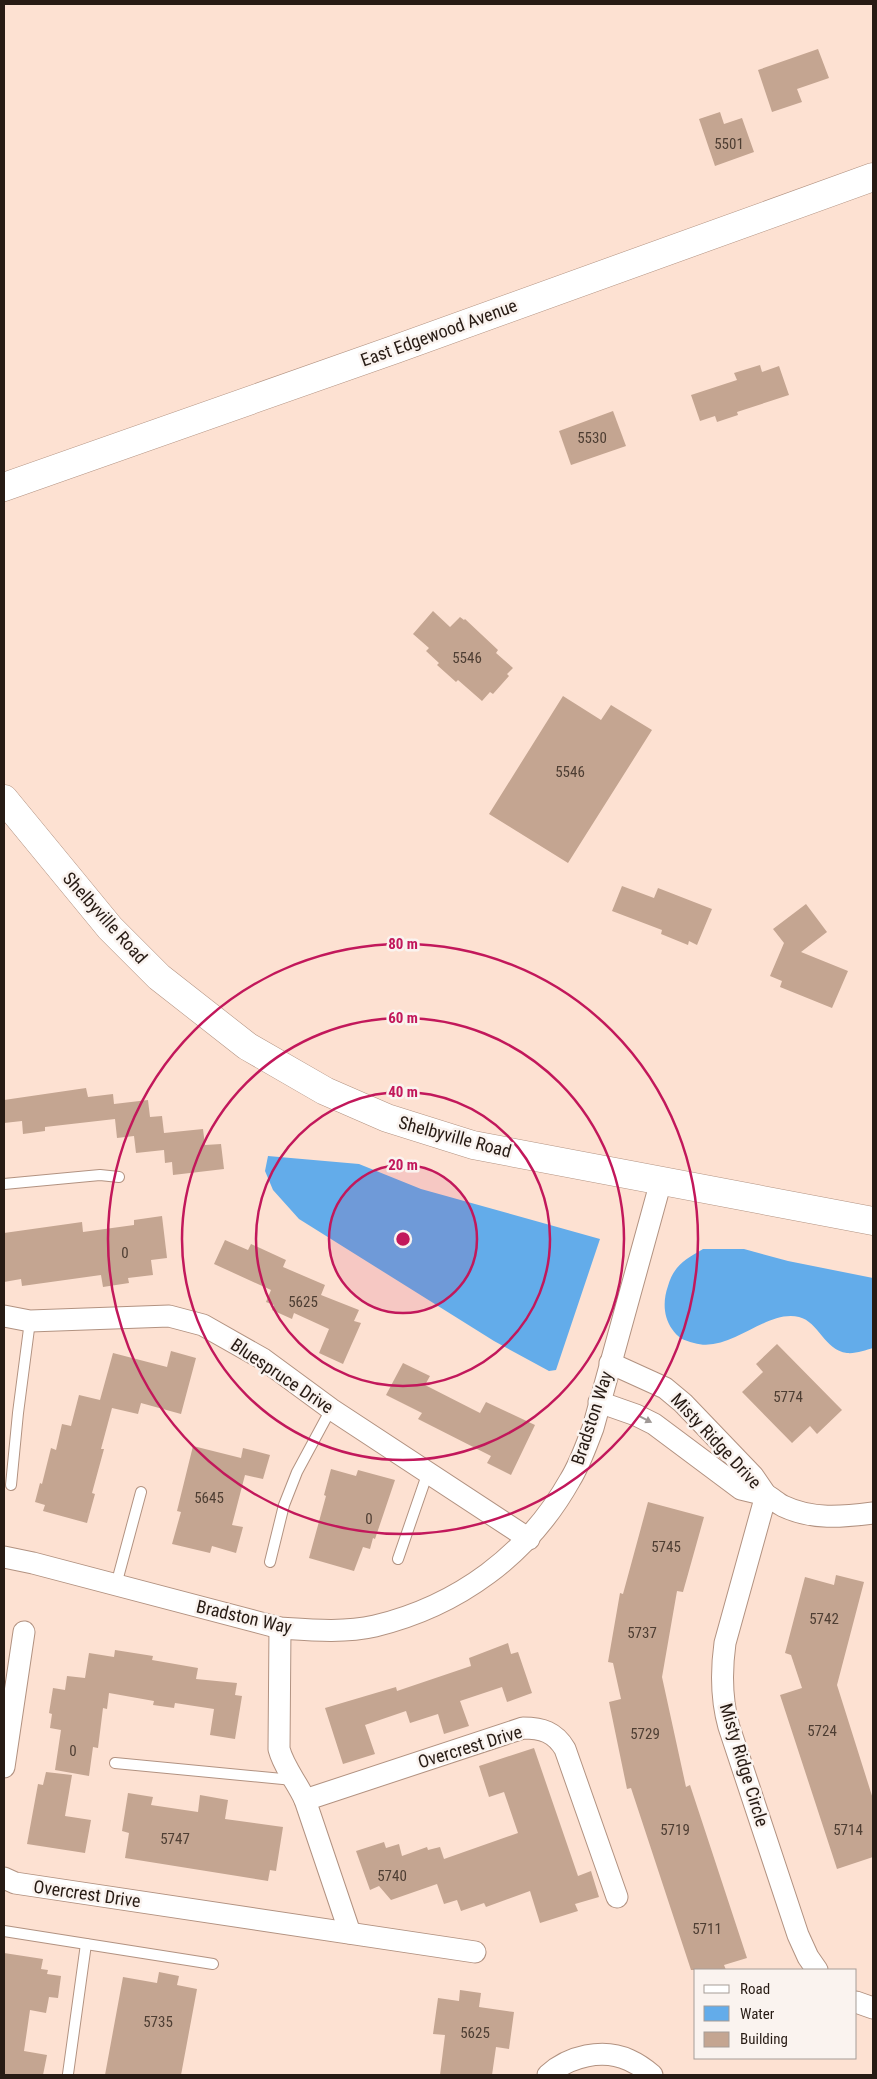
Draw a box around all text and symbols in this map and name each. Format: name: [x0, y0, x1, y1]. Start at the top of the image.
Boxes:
house number: 5501: [714, 135, 744, 153]
street label: East Edgewood Avenue: [358, 294, 520, 371]
house number: 5530: [577, 429, 607, 447]
house number: 5546: [452, 649, 482, 667]
house number: 5546: [555, 763, 585, 781]
street label: Shelbyville Road: [59, 868, 152, 968]
text: 80 m: [388, 935, 418, 953]
text: 60 m: [388, 1009, 418, 1027]
text: 40 m: [388, 1083, 418, 1101]
street label: Shelbyville Road: [397, 1111, 514, 1162]
text: 20 m: [388, 1156, 418, 1174]
centre of rings: [394, 1230, 412, 1248]
house number: 0: [121, 1244, 129, 1262]
house number: 5625: [288, 1293, 318, 1311]
street label: Bluespruce Drive: [227, 1334, 338, 1418]
street label: Bradston Way: [567, 1368, 617, 1467]
house number: 5774: [773, 1388, 803, 1406]
street label: Misty Ridge Drive: [667, 1389, 766, 1493]
one-way arrow: [638, 1415, 652, 1423]
house number: 5645: [194, 1489, 224, 1507]
house number: 0: [365, 1510, 373, 1528]
house number: 5745: [651, 1538, 681, 1556]
street label: Bradston Way: [194, 1595, 294, 1638]
house number: 5742: [809, 1610, 839, 1628]
house number: 5737: [627, 1624, 657, 1642]
street label: Misty Ridge Circle: [716, 1701, 773, 1829]
street label: Overcrest Drive: [415, 1721, 524, 1772]
house number: 5724: [807, 1722, 837, 1740]
house number: 5729: [630, 1725, 660, 1743]
house number: 0: [69, 1742, 77, 1760]
house number: 5719: [660, 1821, 690, 1839]
house number: 5714: [833, 1821, 863, 1839]
house number: 5747: [160, 1830, 190, 1848]
house number: 5740: [377, 1867, 407, 1885]
street label: Overcrest Drive: [32, 1876, 142, 1911]
house number: 5711: [692, 1920, 722, 1938]
legend: [694, 1969, 857, 2059]
text: Road: [740, 1980, 770, 1998]
text: Water: [740, 2005, 775, 2023]
house number: 5735: [143, 2013, 173, 2031]
house number: 5625: [460, 2024, 490, 2042]
text: Building: [740, 2030, 788, 2048]

